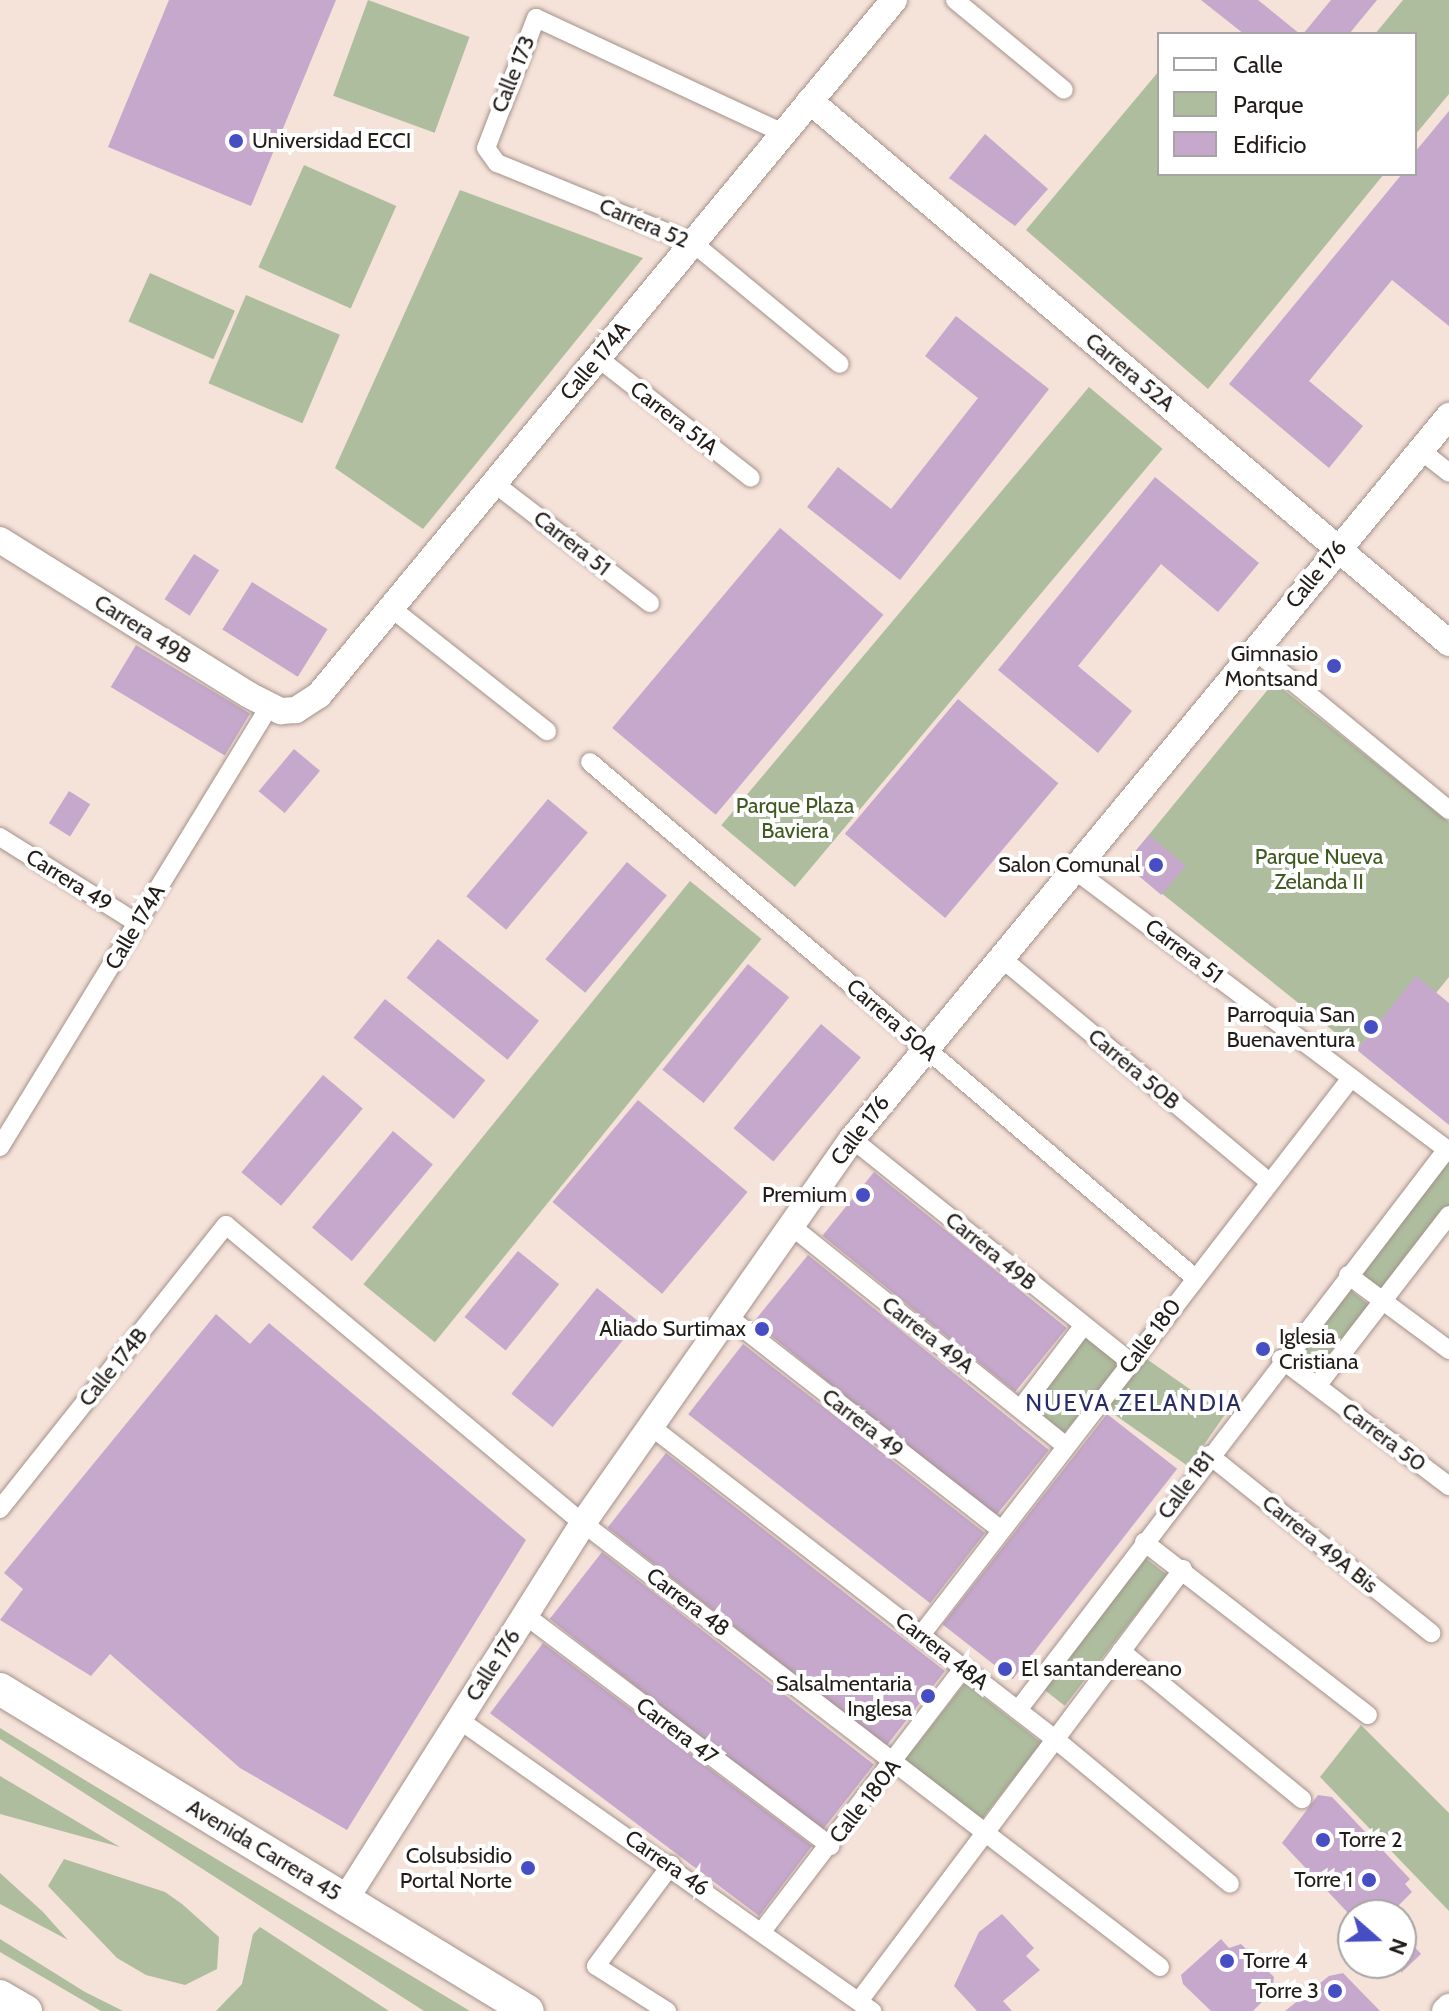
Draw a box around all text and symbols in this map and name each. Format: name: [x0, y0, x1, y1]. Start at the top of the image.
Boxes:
street label: Calle 173: [486, 32, 540, 116]
legend: [1157, 32, 1417, 176]
text: Calle: [1233, 50, 1283, 79]
text: Parque: [1233, 90, 1303, 119]
place label: Universidad ECCI: [252, 128, 411, 154]
text: Edificio: [1233, 130, 1307, 159]
marker: Universidad ECCI: [227, 132, 245, 150]
street label: Carrera 52: [595, 192, 693, 254]
street label: Calle 174A: [555, 316, 635, 406]
street label: Carrera 52A: [1080, 327, 1180, 417]
street label: Carrera 51A: [625, 376, 723, 460]
street label: Carrera 51: [528, 505, 616, 581]
street label: Calle 176: [1280, 535, 1352, 613]
street label: Carrera 49B: [90, 589, 196, 669]
place label: Gimnasio Montsand: [1225, 640, 1318, 692]
marker: Gimnasio Montsand: [1325, 657, 1343, 675]
park label: Parque Plaza Baviera: [736, 792, 854, 844]
street label: Carrera 49: [21, 843, 117, 917]
park label: Parque Nueva Zelanda II: [1255, 843, 1383, 894]
place label: Salon Comunal: [998, 852, 1140, 878]
marker: Salon Comunal: [1147, 856, 1165, 874]
street label: Calle 174A: [99, 880, 171, 974]
street label: Carrera 51: [1140, 913, 1228, 989]
street label: Carrera 50A: [841, 973, 943, 1067]
place label: Parroquia San Buenaventura: [1226, 1001, 1355, 1052]
marker: Parroquia San Buenaventura: [1362, 1018, 1380, 1036]
street label: Carrera 50B: [1083, 1023, 1185, 1115]
street label: Calle 176: [825, 1090, 895, 1170]
place label: Premium: [762, 1182, 847, 1208]
marker: Premium: [854, 1186, 872, 1204]
street label: Carrera 49B: [940, 1206, 1042, 1296]
street label: Carrera 49A: [877, 1291, 979, 1379]
street label: Calle 180: [1113, 1294, 1187, 1378]
place label: Aliado Surtimax: [599, 1316, 746, 1342]
marker: Aliado Surtimax: [753, 1320, 771, 1338]
street label: Calle 174B: [73, 1322, 153, 1412]
place label: Iglesia Cristiana: [1279, 1323, 1359, 1374]
marker: Iglesia Cristiana: [1254, 1340, 1272, 1358]
street label: Carrera 49: [817, 1383, 909, 1463]
district label: NUEVA ZELANDIA: [1025, 1389, 1243, 1417]
street label: Carrera 50: [1337, 1397, 1431, 1477]
street label: Calle 181: [1152, 1446, 1220, 1524]
street label: Carrera 49A Bis: [1257, 1489, 1383, 1599]
street label: Carrera 48: [641, 1562, 735, 1642]
street label: Carrera 48A: [890, 1606, 994, 1696]
street label: Calle 176: [460, 1624, 526, 1706]
place label: El santandereano: [1021, 1656, 1182, 1682]
marker: El santandereano: [996, 1660, 1014, 1678]
place label: Salsalmentaria Inglesa: [776, 1670, 912, 1722]
marker: Salsalmentaria Inglesa: [919, 1687, 937, 1705]
street label: Carrera 47: [631, 1692, 723, 1770]
street label: Calle 180A: [824, 1754, 906, 1848]
street label: Avenida Carrera 45: [182, 1794, 346, 1906]
street label: Carrera 46: [620, 1825, 714, 1901]
place label: Torre 2: [1339, 1827, 1402, 1853]
marker: Torre 2: [1314, 1831, 1332, 1849]
place label: Colsubsidio Portal Norte: [400, 1842, 512, 1894]
marker: Colsubsidio Portal Norte: [519, 1859, 537, 1877]
place label: Torre 1: [1294, 1867, 1353, 1893]
marker: Torre 1: [1360, 1871, 1378, 1889]
north arrow: [1337, 1899, 1417, 1979]
text: N: [1383, 1935, 1413, 1959]
place label: Torre 4: [1243, 1948, 1308, 1974]
marker: Torre 4: [1218, 1952, 1236, 1970]
place label: Torre 3: [1255, 1978, 1319, 2004]
marker: Torre 3: [1326, 1982, 1344, 2000]

